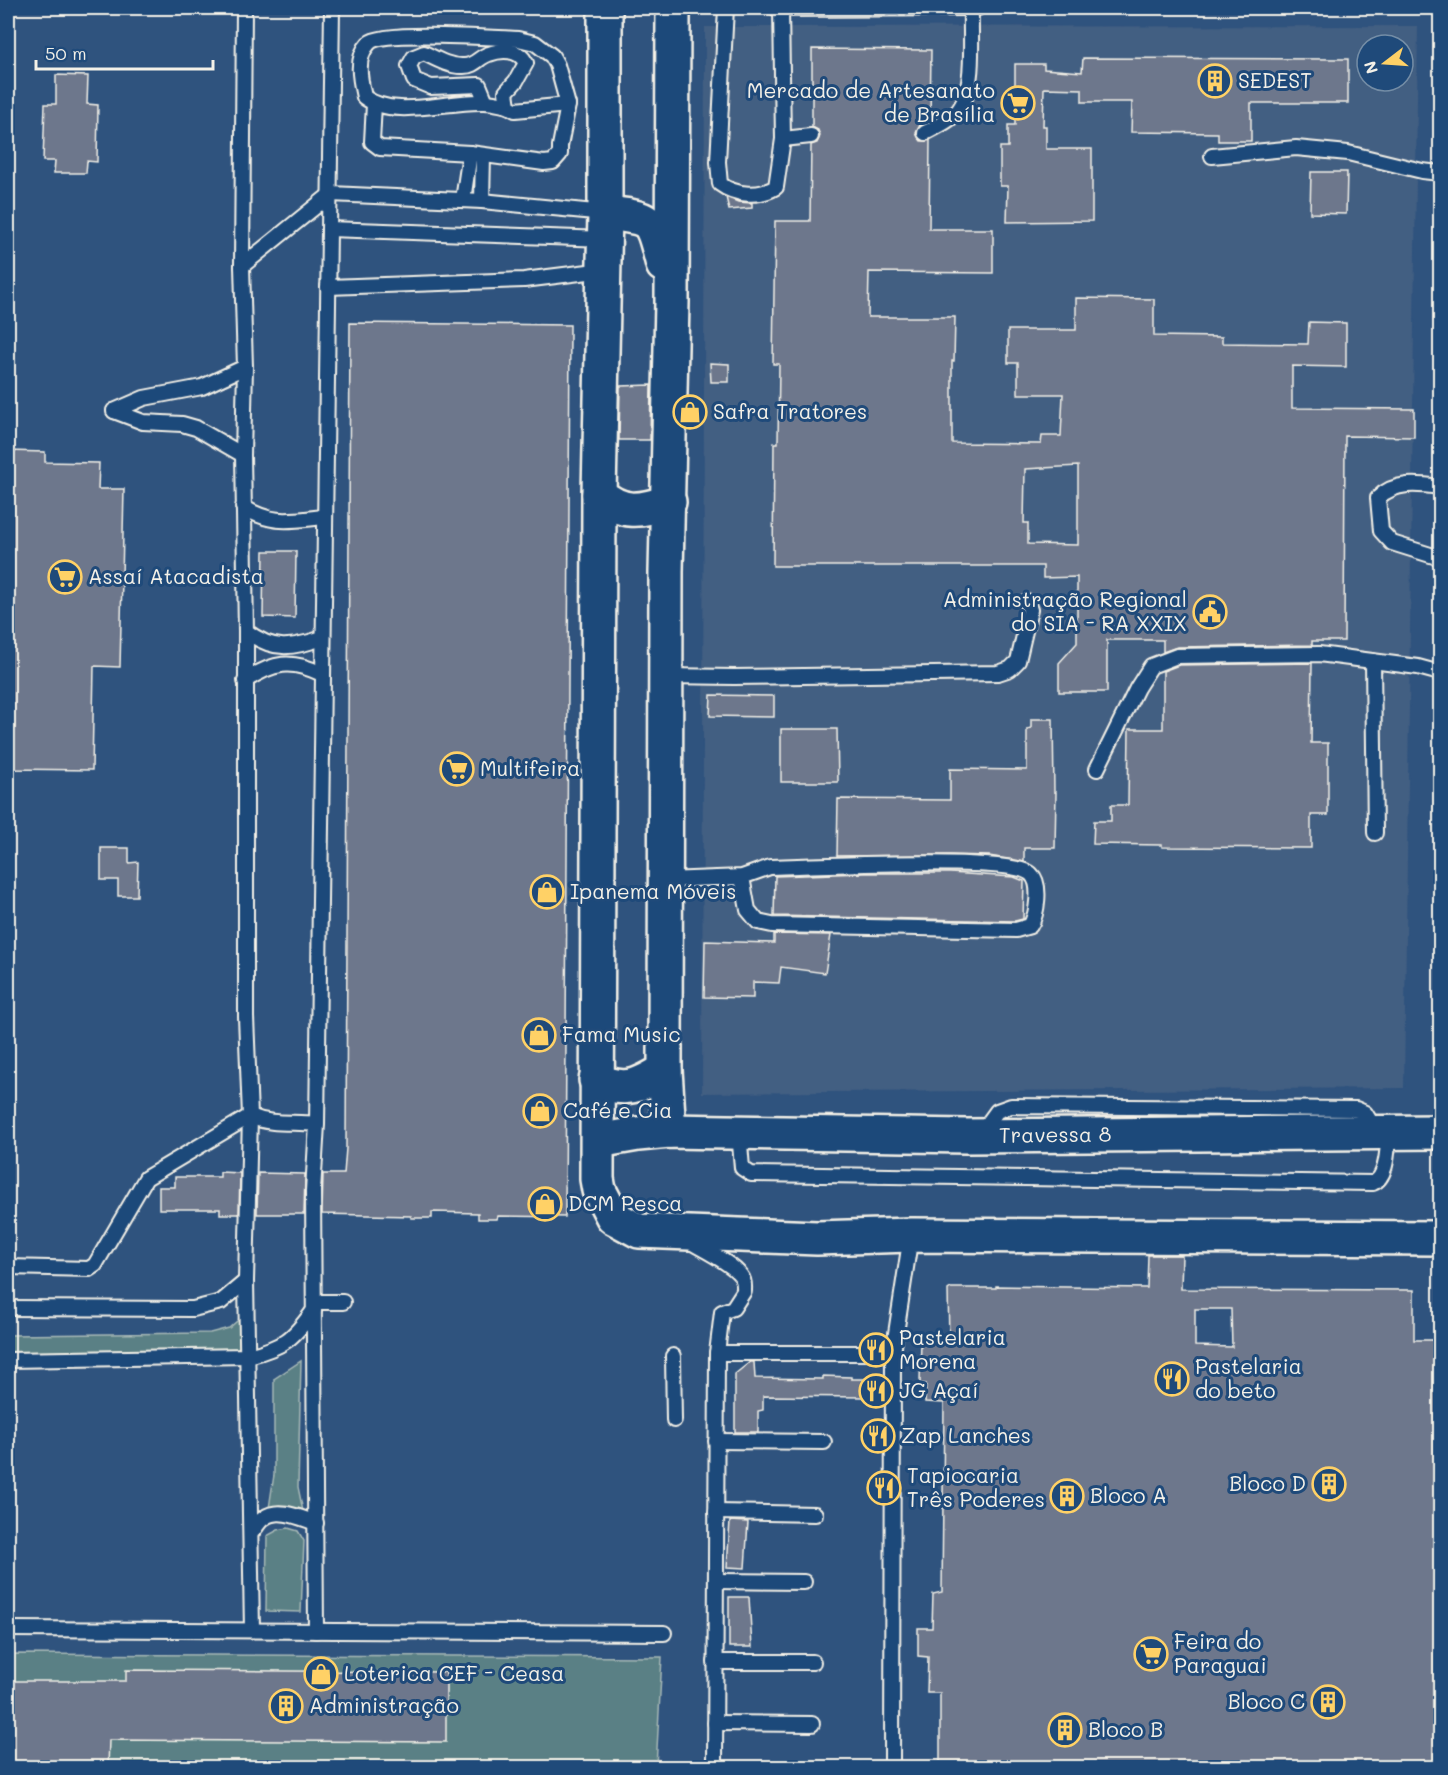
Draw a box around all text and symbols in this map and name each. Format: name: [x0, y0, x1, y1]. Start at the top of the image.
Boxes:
scale bar: [36, 33, 213, 71]
north arrow: [1355, 33, 1415, 93]
text: 50 m: [45, 41, 87, 65]
text: N: [1358, 59, 1382, 76]
building icon: SEDEST: [1197, 63, 1233, 99]
place label: SEDEST: [1238, 66, 1312, 93]
place label: Mercado de Artesanato de Brasília: [747, 76, 995, 127]
supermarket icon: Mercado de Artesanato de Brasília: [1000, 85, 1036, 121]
shop icon: Safra Tratores: [672, 394, 708, 430]
place label: Safra Tratores: [713, 397, 867, 424]
supermarket icon: Assaí Atacadista: [47, 559, 83, 595]
place label: Assaí Atacadista: [88, 562, 264, 589]
place label: Administração Regional do SIA - RA XXIX: [943, 585, 1187, 636]
public building icon: Administração Regional do SIA - RA XXIX: [1192, 594, 1228, 630]
supermarket icon: Multifeira: [439, 751, 475, 787]
place label: Multifeira: [480, 754, 580, 781]
shop icon: Ipanema Móveis: [529, 874, 565, 910]
place label: Ipanema Móveis: [570, 877, 736, 904]
shop icon: Fama Music: [521, 1017, 557, 1053]
place label: Fama Music: [562, 1020, 681, 1047]
shop icon: Café e Cia: [522, 1093, 558, 1129]
place label: Café e Cia: [563, 1096, 672, 1123]
street label: Travessa 8: [999, 1120, 1112, 1148]
shop icon: DCM Pesca: [527, 1186, 563, 1222]
place label: DCM Pesca: [568, 1189, 682, 1216]
place label: Pastelaria Morena: [899, 1323, 1006, 1374]
restaurant icon: Pastelaria Morena: [858, 1332, 894, 1368]
place label: Pastelaria do beto: [1195, 1352, 1302, 1403]
restaurant icon: Pastelaria do beto: [1154, 1361, 1190, 1397]
restaurant icon: JG Açaí: [858, 1373, 894, 1409]
place label: JG Açaí: [899, 1376, 979, 1403]
restaurant icon: Zap Lanches: [860, 1418, 896, 1454]
place label: Zap Lanches: [901, 1421, 1031, 1448]
place label: Tapiocaria Três Poderes: [907, 1461, 1045, 1512]
building icon: Bloco D: [1311, 1466, 1347, 1502]
place label: Bloco D: [1229, 1469, 1306, 1496]
restaurant icon: Tapiocaria Três Poderes: [866, 1470, 902, 1506]
building icon: Bloco A: [1049, 1478, 1085, 1514]
place label: Bloco A: [1090, 1481, 1167, 1508]
place label: Feira do Paraguai: [1174, 1627, 1267, 1678]
supermarket icon: Feira do Paraguai: [1133, 1636, 1169, 1672]
shop icon: Loterica CEF - Ceasa: [303, 1656, 339, 1692]
place label: Loterica CEF - Ceasa: [344, 1659, 564, 1686]
building icon: Bloco C: [1310, 1684, 1346, 1720]
place label: Bloco C: [1228, 1687, 1305, 1714]
building icon: Administração: [268, 1688, 304, 1724]
place label: Administração: [309, 1691, 459, 1718]
building icon: Bloco B: [1047, 1712, 1083, 1748]
place label: Bloco B: [1088, 1715, 1163, 1742]

